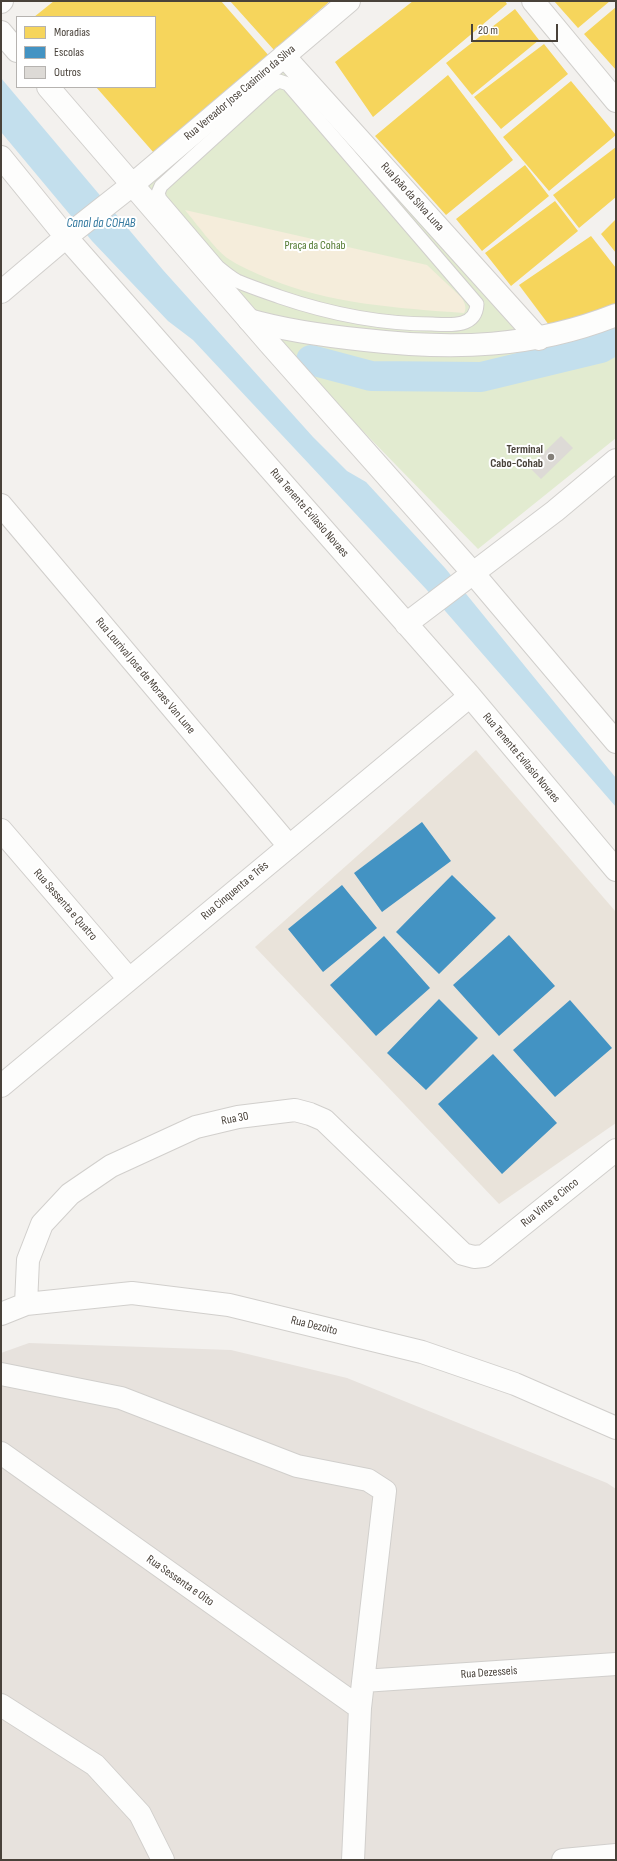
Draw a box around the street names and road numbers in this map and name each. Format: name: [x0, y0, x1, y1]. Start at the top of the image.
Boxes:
street label: Rua Vereador Jose Casimiro da Silva: [182, 42, 298, 144]
street label: Rua João da Silva Luna: [377, 160, 447, 234]
street label: Rua Tenente Evilasio Novaes: [267, 466, 351, 560]
street label: Rua Lourival Jose de Moraes Van Lune: [92, 615, 198, 737]
street label: Rua Tenente Evilasio Novaes: [479, 710, 563, 806]
street label: Rua Cinquenta e Três: [198, 859, 272, 923]
street label: Rua Sessenta e Quatro: [30, 866, 100, 944]
street label: Rua 30: [220, 1109, 250, 1129]
street label: Rua Vinte e Cinco: [518, 1175, 582, 1231]
street label: Rua Dezoito: [289, 1313, 339, 1339]
street label: Rua Sessenta e Oito: [143, 1552, 217, 1610]
street label: Rua Dezesseis: [460, 1664, 518, 1682]

